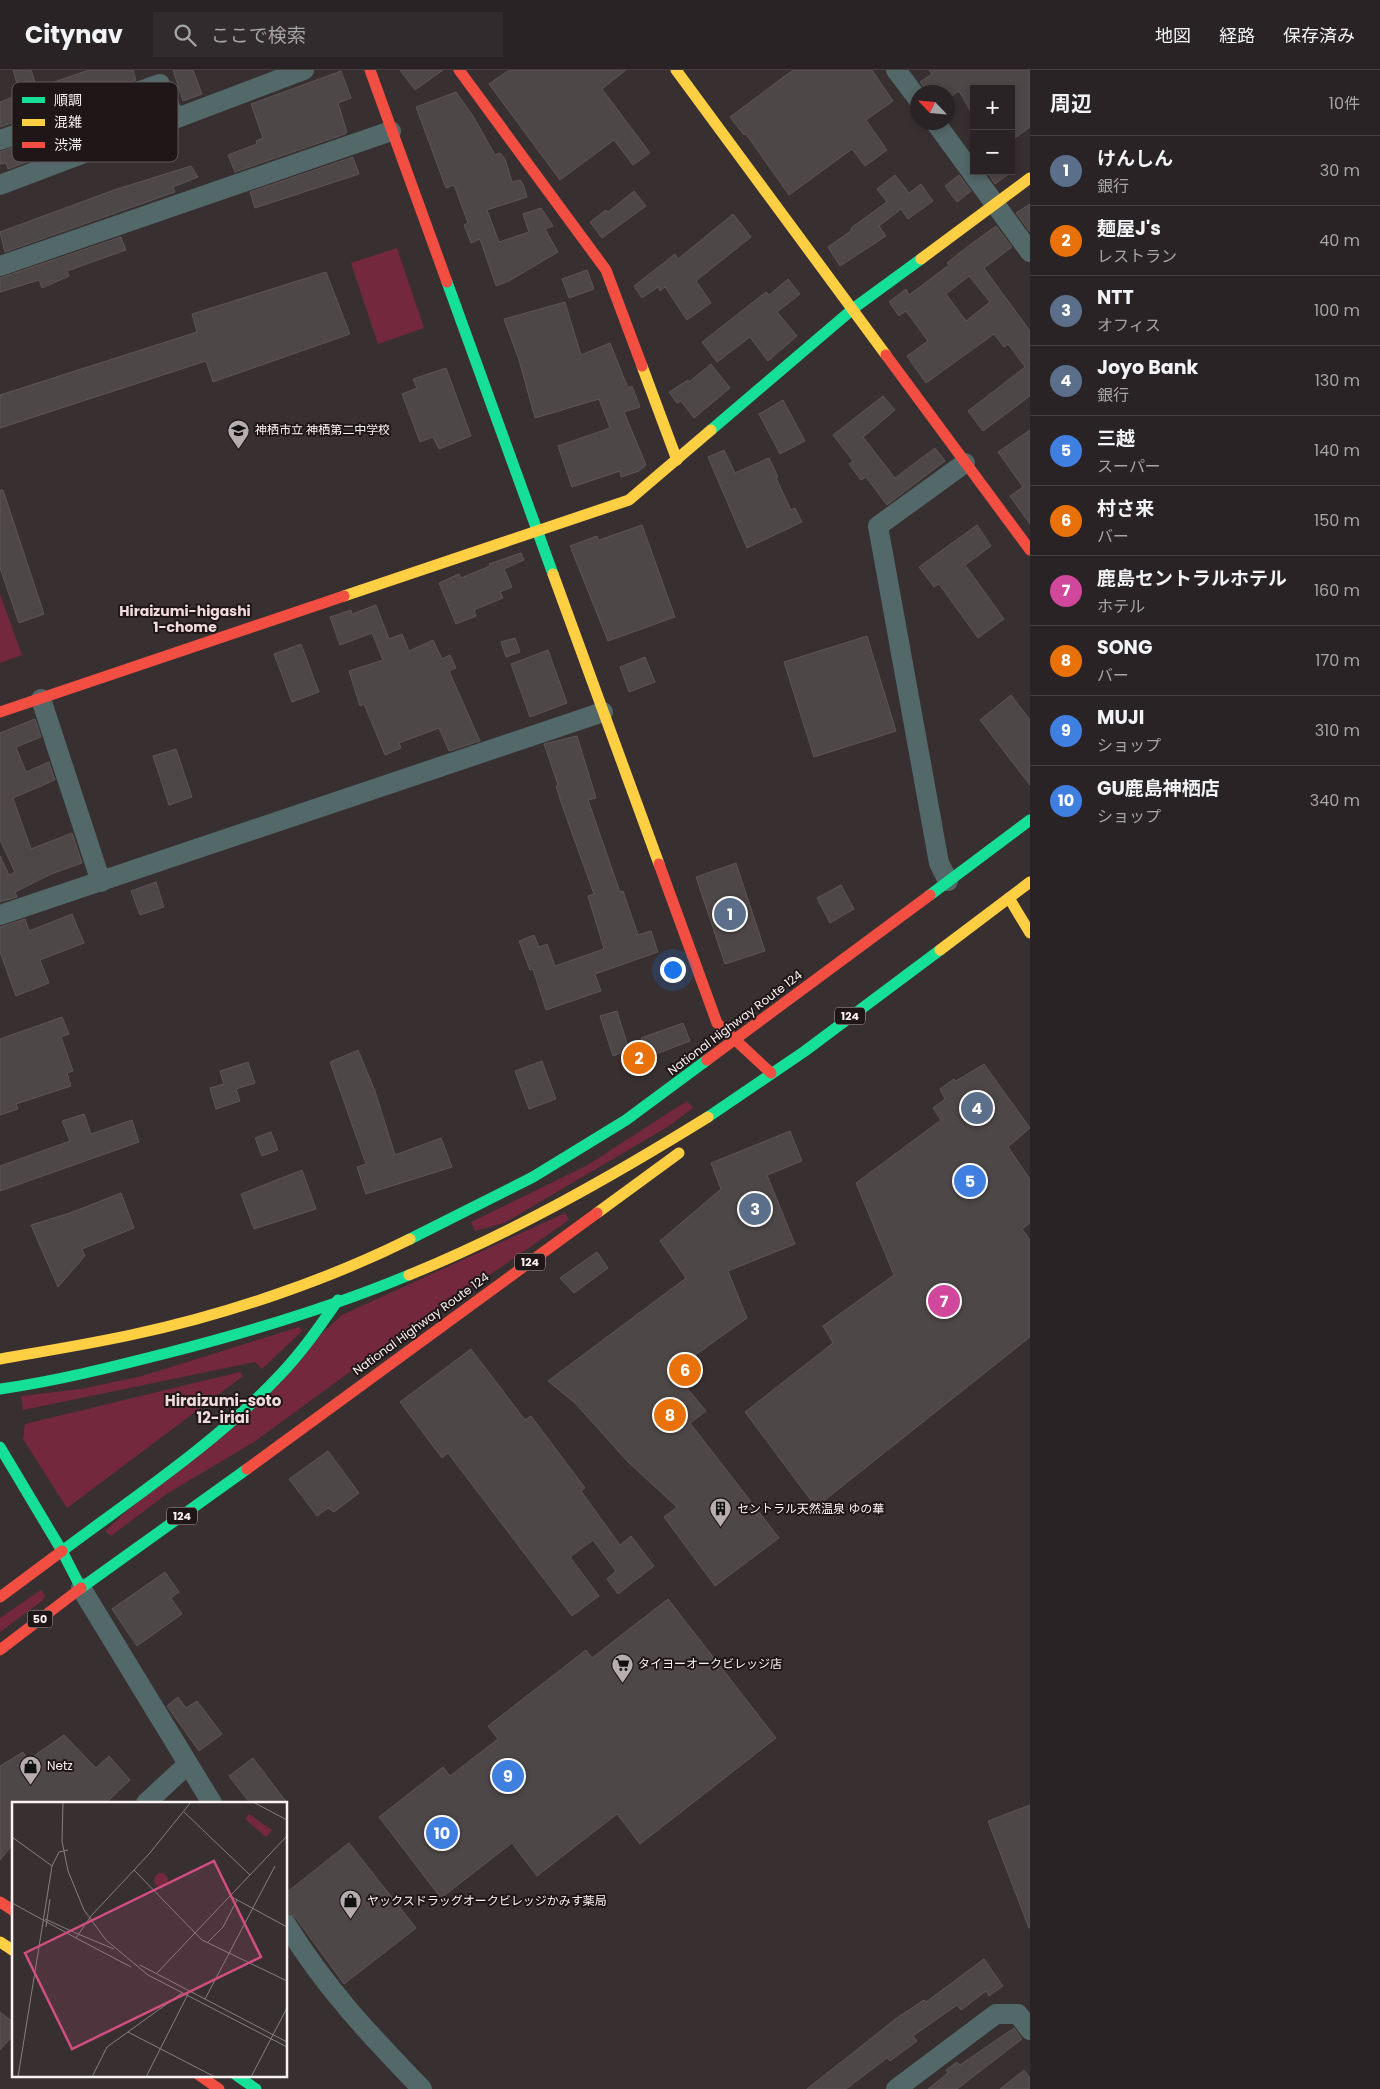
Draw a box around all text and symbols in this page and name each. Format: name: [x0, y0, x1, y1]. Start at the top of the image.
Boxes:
search box: [153, 12, 503, 57]
text: Citynav: [25, 18, 123, 51]
icon: search: [171, 21, 199, 49]
text: ここで検索: [211, 22, 306, 49]
text: 地図: [1155, 23, 1191, 48]
text: 経路: [1219, 23, 1255, 48]
text: 保存済み: [1283, 23, 1355, 48]
legend: [12, 82, 178, 162]
north arrow: [910, 85, 955, 130]
map controls: [970, 85, 1015, 175]
button: +: [970, 85, 1015, 130]
text: 周辺: [1050, 89, 1092, 118]
text: 順調: [54, 90, 82, 110]
text: 10件: [1329, 92, 1360, 115]
text: 混雑: [54, 112, 82, 132]
button: −: [970, 130, 1015, 175]
text: 渋滞: [54, 135, 82, 155]
text: けんしん: [1097, 145, 1173, 172]
text: 1: [1063, 159, 1069, 182]
text: 30 m: [1320, 159, 1360, 182]
text: 銀行: [1097, 175, 1129, 198]
text: 麺屋J's: [1097, 215, 1161, 242]
text: 2: [1061, 229, 1071, 252]
text: 40 m: [1319, 229, 1360, 252]
text: レストラン: [1097, 245, 1177, 268]
text: NTT: [1097, 284, 1134, 311]
text: 3: [1061, 299, 1071, 322]
text: 100 m: [1314, 299, 1360, 322]
text: オフィス: [1097, 314, 1161, 337]
text: Joyo Bank: [1097, 354, 1198, 381]
text: 4: [1061, 369, 1071, 392]
text: 130 m: [1315, 369, 1360, 392]
text: 銀行: [1097, 384, 1129, 407]
school or university icon: 神栖市立 神栖第二中学校: [227, 418, 251, 449]
place label: 神栖市立 神栖第二中学校: [255, 421, 390, 438]
text: 三越: [1097, 425, 1135, 452]
text: 5: [1061, 439, 1071, 462]
text: 140 m: [1314, 439, 1360, 462]
text: スーパー: [1097, 455, 1161, 478]
text: 村さ来: [1097, 495, 1154, 522]
text: 6: [1061, 509, 1071, 532]
text: 150 m: [1314, 509, 1360, 532]
text: バー: [1097, 525, 1129, 548]
text: 鹿島セントラルホテル: [1097, 565, 1287, 592]
text: 7: [1062, 579, 1070, 602]
text: 160 m: [1314, 579, 1360, 602]
text: ホテル: [1097, 595, 1145, 618]
district label: Hiraizumi-higashi 1-chome: [119, 601, 251, 637]
text: SONG: [1097, 634, 1152, 661]
text: 8: [1061, 649, 1071, 672]
text: 170 m: [1315, 649, 1360, 672]
text: バー: [1097, 664, 1129, 687]
text: MUJI: [1097, 704, 1144, 731]
text: 9: [1061, 719, 1071, 742]
text: 310 m: [1315, 719, 1360, 742]
text: ショップ: [1097, 734, 1161, 757]
text: GU鹿島神栖店: [1097, 775, 1220, 802]
text: 10: [1058, 789, 1074, 812]
text: 340 m: [1310, 789, 1360, 812]
text: ショップ: [1097, 805, 1161, 828]
pin: 1: [714, 895, 746, 933]
your location: [660, 957, 686, 983]
street label: National Highway Route 124: [664, 966, 806, 1079]
road number: 124: [835, 1008, 865, 1024]
pin: 2: [623, 1039, 655, 1077]
pin: 4: [961, 1089, 993, 1127]
pin: 5: [954, 1162, 986, 1200]
pin: 3: [739, 1190, 771, 1228]
road number: 124: [515, 1254, 545, 1270]
street label: National Highway Route 124: [349, 1268, 493, 1379]
pin: 7: [928, 1282, 960, 1320]
pin: 6: [669, 1351, 701, 1389]
district label: Hiraizumi-soto 12-iriai: [165, 1390, 282, 1428]
pin: 8: [654, 1396, 686, 1434]
building icon: セントラル天然温泉 ゆの華: [709, 1497, 733, 1528]
place label: セントラル天然温泉 ゆの華: [737, 1500, 884, 1517]
road number: 124: [167, 1508, 197, 1524]
road number: 50: [28, 1610, 52, 1628]
supermarket icon: タイヨーオークビレッジ店: [610, 1652, 634, 1683]
place label: タイヨーオークビレッジ店: [638, 1655, 782, 1672]
shop icon: Netz: [19, 1754, 43, 1785]
place label: Netz: [47, 1757, 73, 1774]
pin: 9: [492, 1757, 524, 1795]
inset map: [12, 1802, 288, 2076]
pin: 10: [426, 1814, 458, 1852]
shop icon: ヤックスドラッグオークビレッジかみす薬局: [339, 1889, 363, 1920]
place label: ヤックスドラッグオークビレッジかみす薬局: [367, 1892, 607, 1909]

